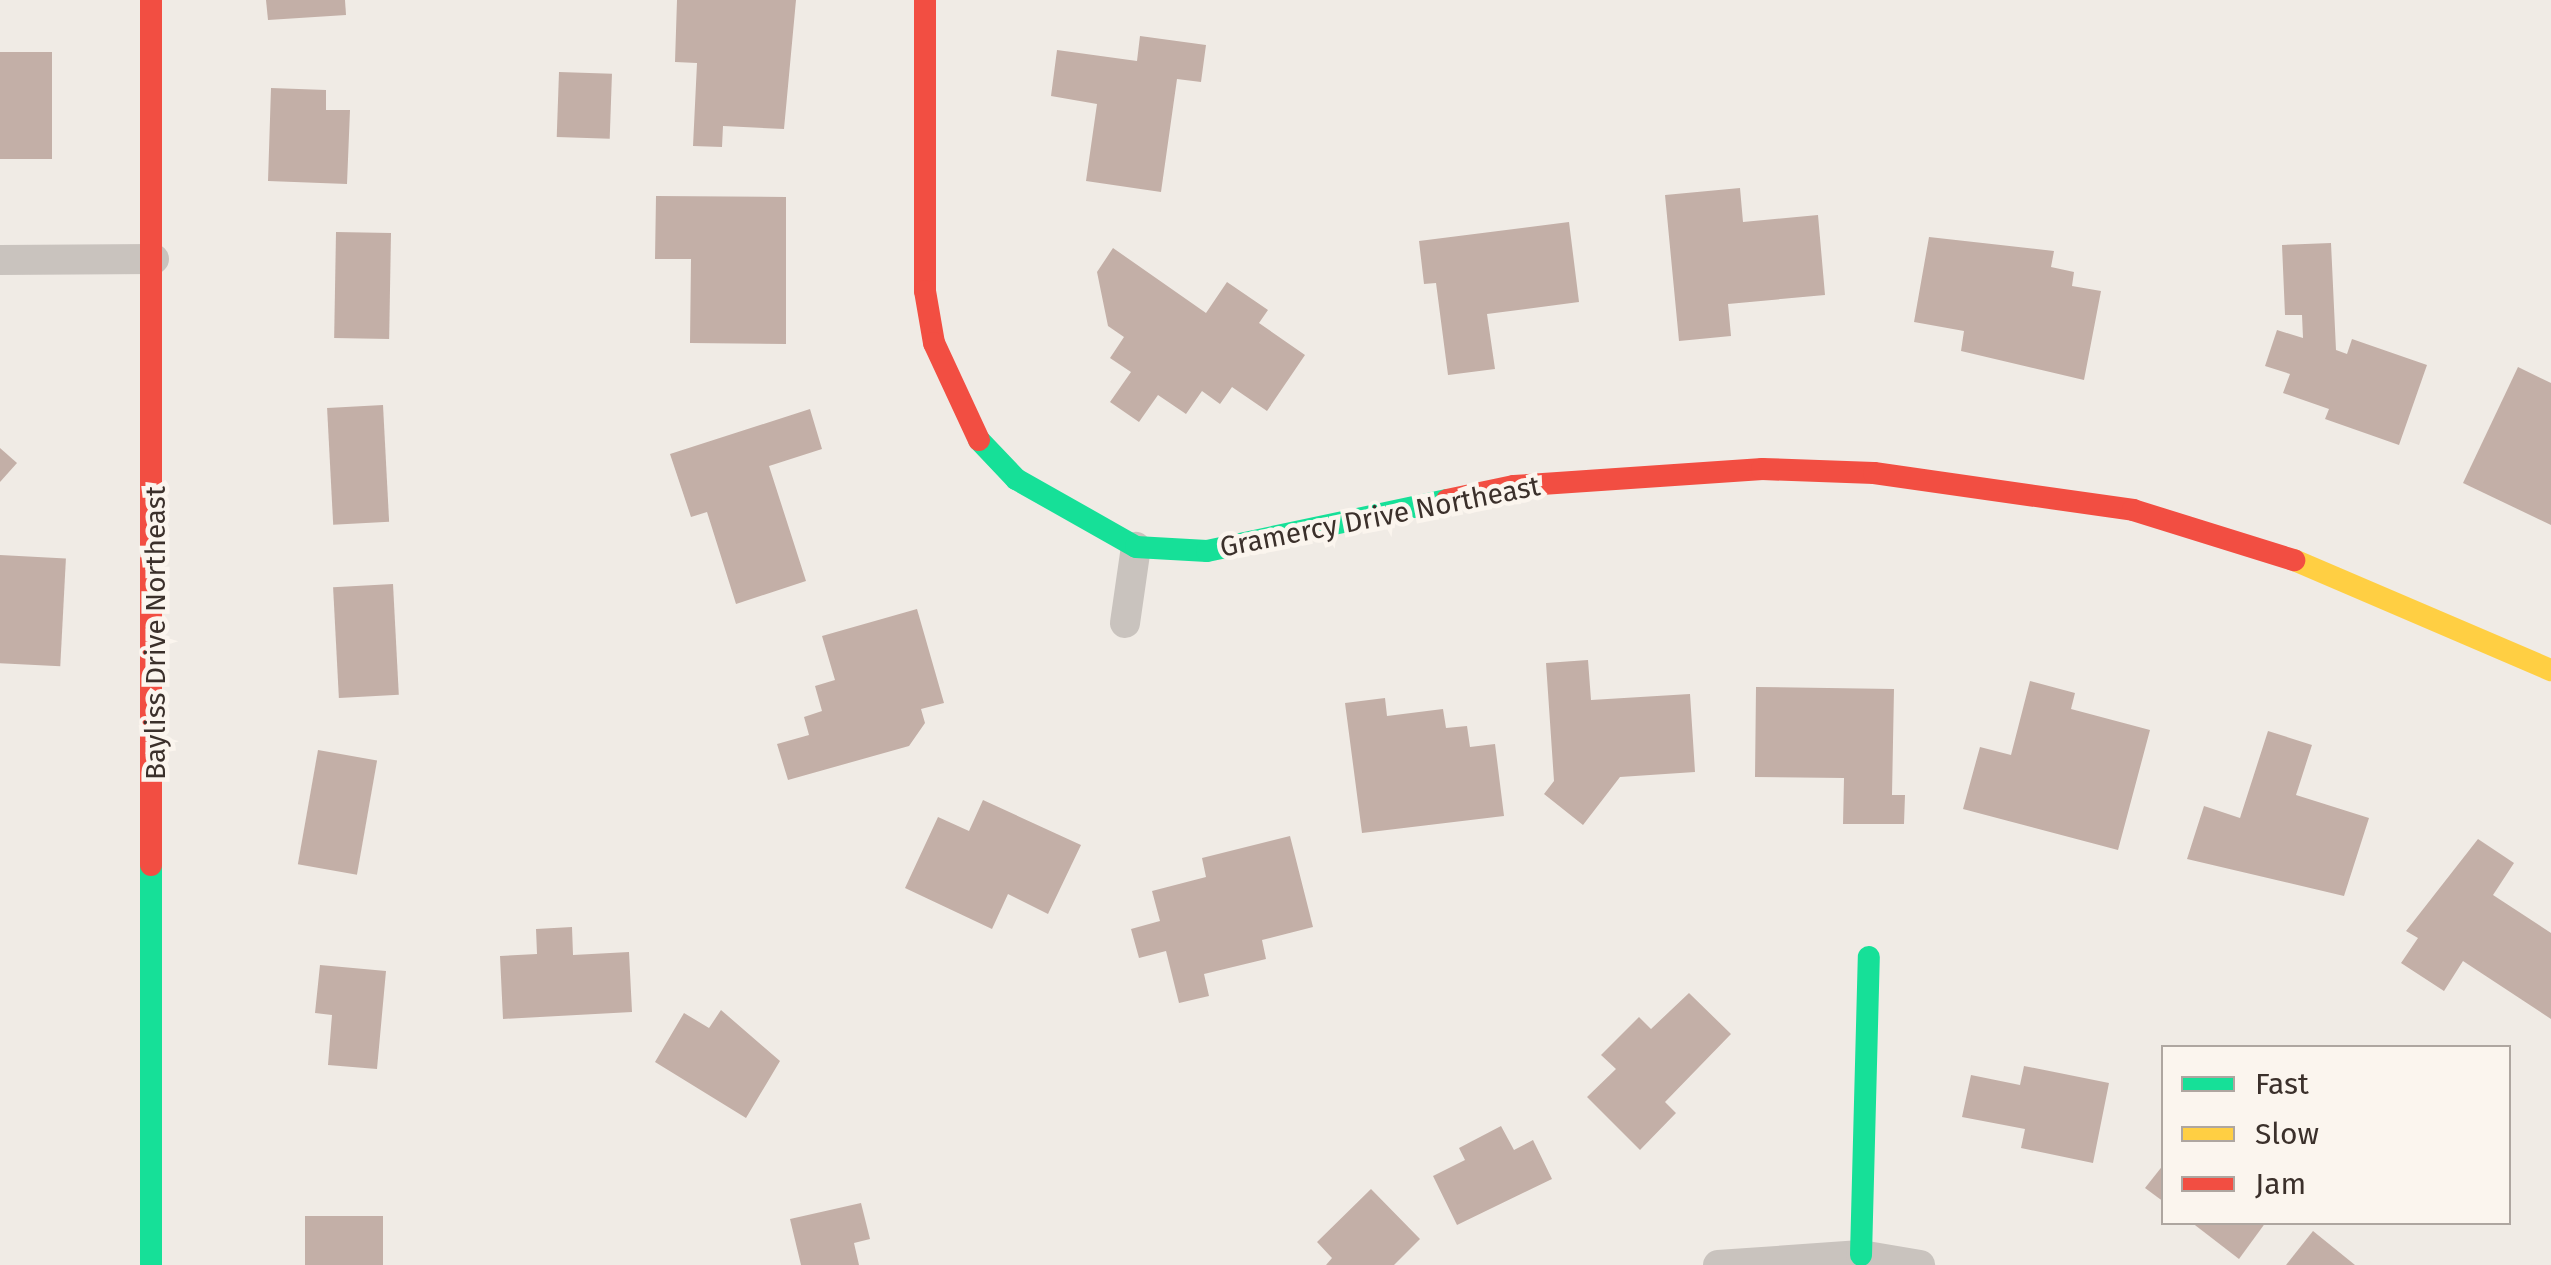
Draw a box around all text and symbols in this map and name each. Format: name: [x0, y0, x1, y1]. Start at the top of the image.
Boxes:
street label: Gramercy Drive Northeast: [1217, 469, 1543, 565]
street label: Bayliss Drive Northeast: [139, 486, 173, 780]
legend: [2161, 1045, 2511, 1225]
text: Fast: [2255, 1066, 2309, 1102]
text: Slow: [2255, 1116, 2319, 1152]
text: Jam: [2255, 1166, 2306, 1202]

